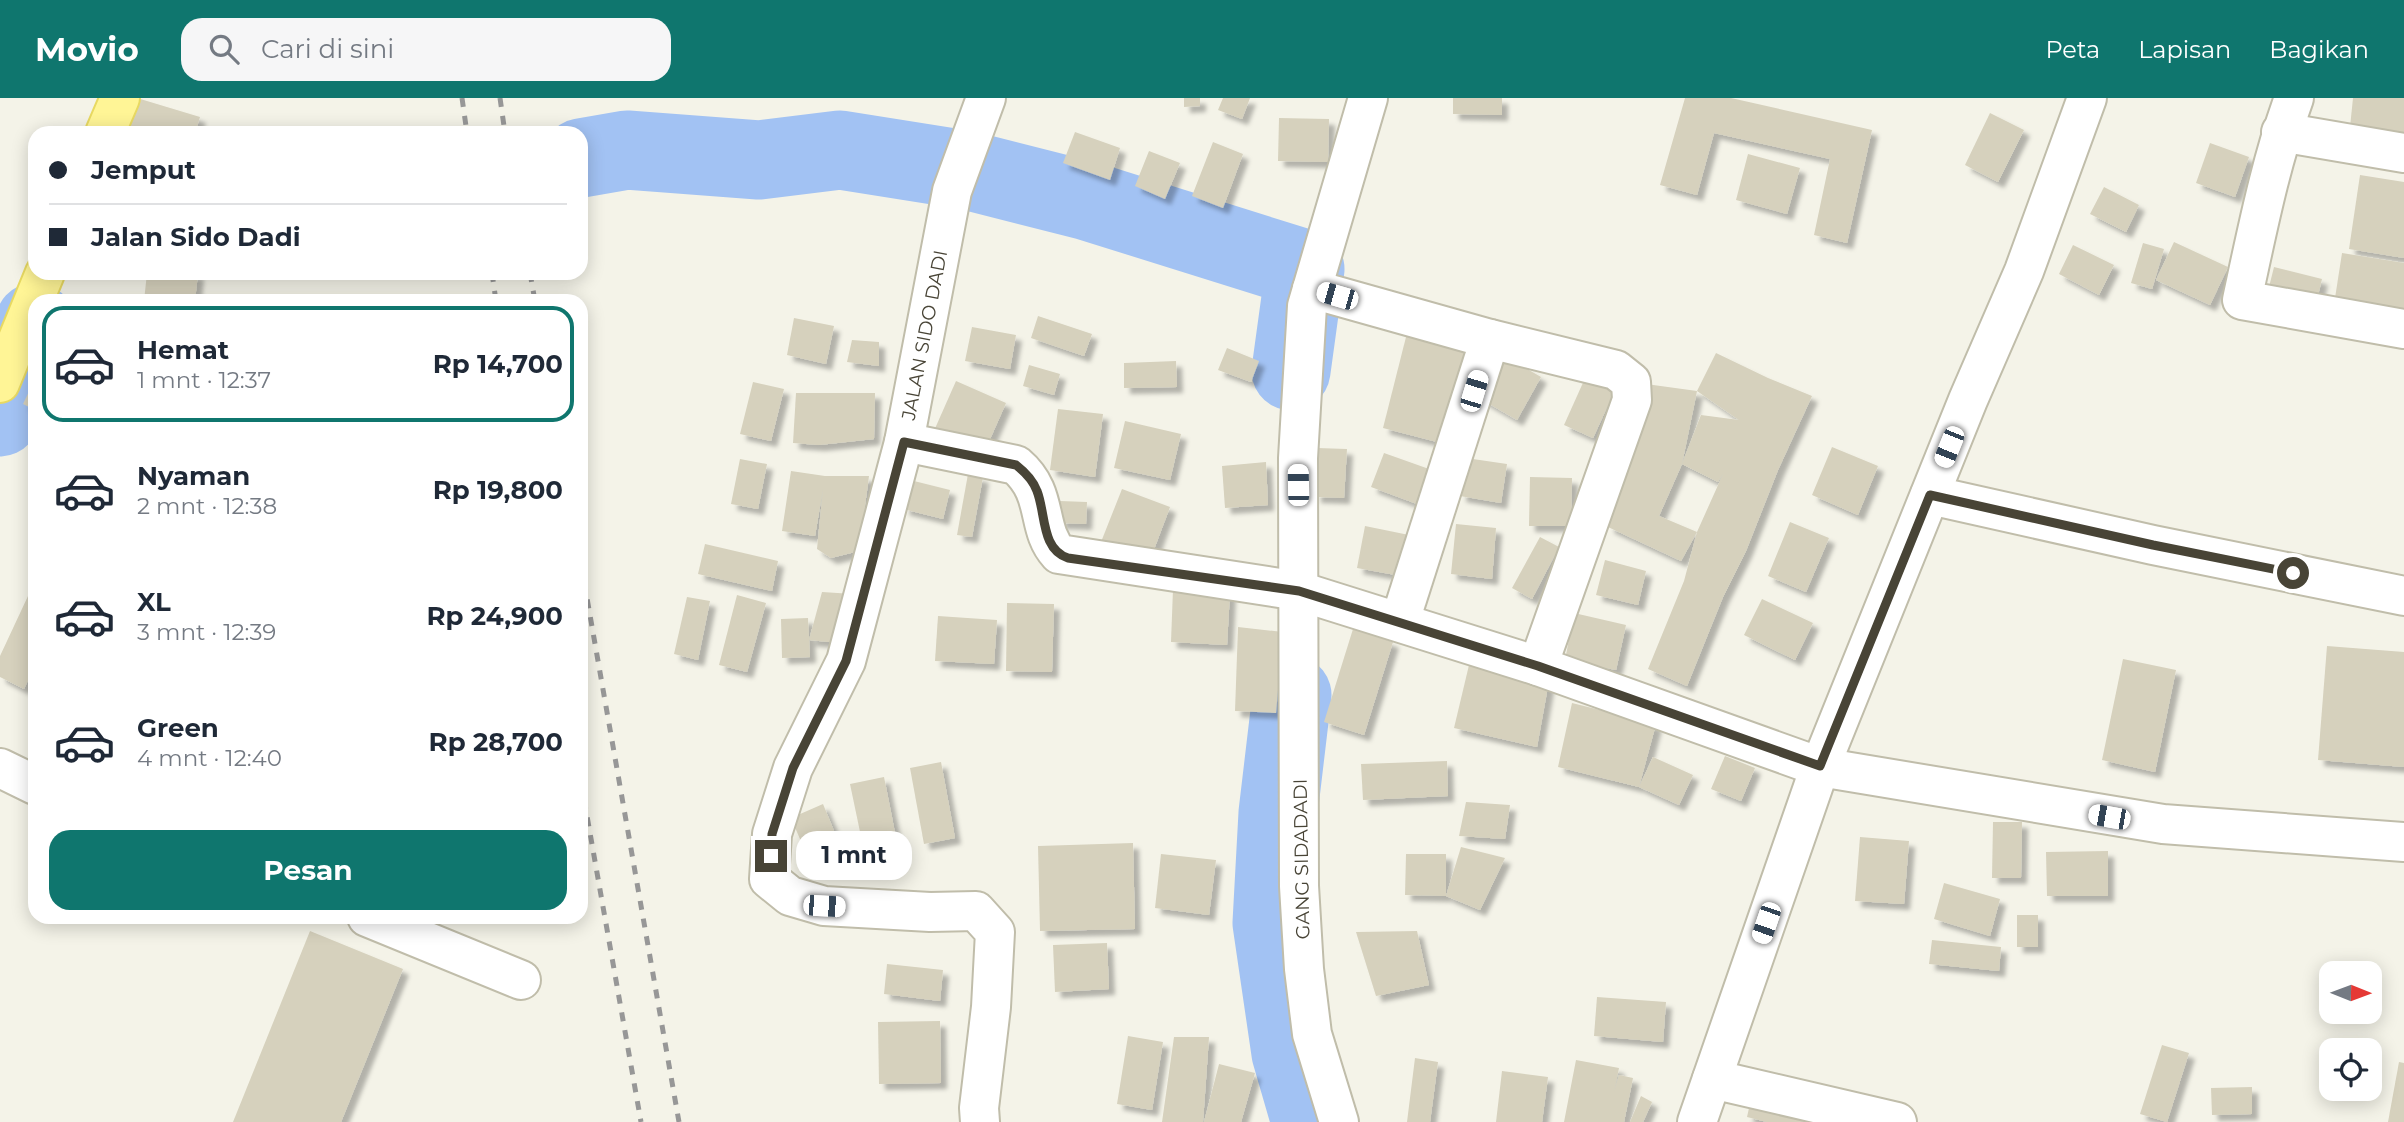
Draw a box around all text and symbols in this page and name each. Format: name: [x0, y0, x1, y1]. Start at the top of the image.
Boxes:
search box: [181, 18, 671, 81]
text: Movio: [35, 29, 139, 69]
icon: search: [205, 30, 243, 68]
text: Cari di sini: [261, 33, 394, 65]
text: Peta: [2045, 35, 2100, 64]
text: Lapisan: [2138, 35, 2231, 64]
text: Bagikan: [2269, 35, 2369, 64]
text: Jemput: [91, 154, 196, 186]
text: Jalan Sido Dadi: [91, 221, 301, 253]
street label: JALAN SIDO DADI: [897, 248, 952, 423]
car: [1314, 280, 1361, 312]
icon: car: [53, 333, 116, 396]
text: Hemat: [137, 334, 229, 366]
text: Rp 14,700: [433, 348, 563, 380]
text: 1 mnt · 12:37: [137, 366, 271, 394]
car: [1458, 368, 1491, 414]
car: [1932, 424, 1967, 470]
icon: car: [53, 459, 116, 522]
text: Nyaman: [137, 460, 250, 492]
car: [1288, 464, 1309, 506]
text: Rp 19,800: [433, 474, 563, 506]
text: 2 mnt · 12:38: [137, 492, 277, 520]
route start: [2277, 557, 2309, 589]
icon: car: [53, 585, 116, 648]
text: XL: [137, 586, 171, 618]
text: Rp 24,900: [426, 600, 563, 632]
text: 3 mnt · 12:39: [137, 618, 276, 646]
icon: car: [53, 711, 116, 774]
text: Green: [137, 712, 219, 744]
text: Rp 28,700: [429, 726, 563, 758]
text: 4 mnt · 12:40: [137, 744, 282, 772]
street label: GANG SIDADADI: [1289, 779, 1314, 939]
car: [2087, 803, 2132, 831]
button: Pesan: [49, 830, 567, 910]
callout: 1 mnt: [796, 832, 911, 880]
route end: [755, 840, 787, 872]
text: 1 mnt: [821, 841, 887, 869]
car: [803, 894, 846, 918]
car: [1750, 900, 1783, 946]
north arrow: [2319, 961, 2382, 1024]
map controls: [2319, 961, 2382, 1101]
button: locate: [2319, 1038, 2382, 1101]

